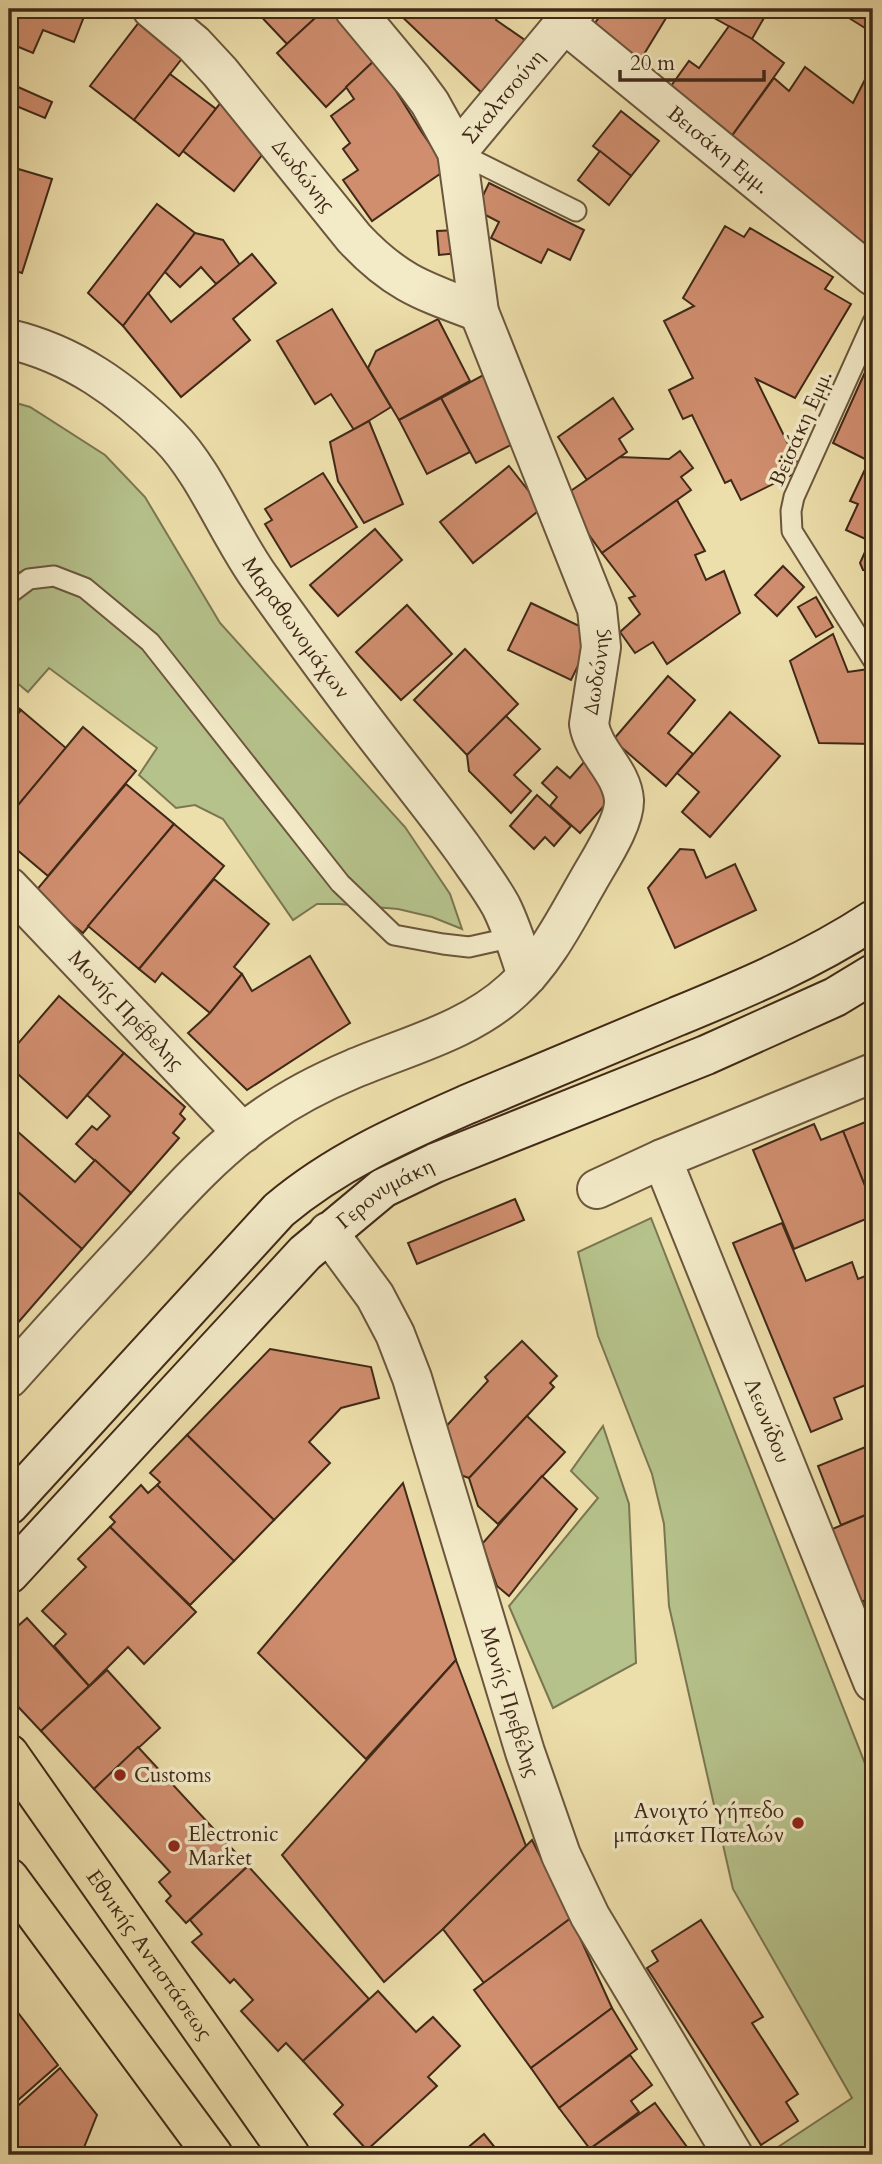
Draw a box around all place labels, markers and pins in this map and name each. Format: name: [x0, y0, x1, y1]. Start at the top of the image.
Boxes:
place label: Customs: [134, 1761, 211, 1790]
marker: Customs: [112, 1767, 128, 1783]
place label: Ανοιχτό γήπεδο μπάσκετ Πατελών: [614, 1797, 784, 1850]
marker: Ανοιχτό γήπεδο μπάσκετ Πατελών: [790, 1815, 806, 1831]
place label: Electronic Market: [188, 1820, 278, 1873]
marker: Electronic Market: [166, 1838, 182, 1854]

